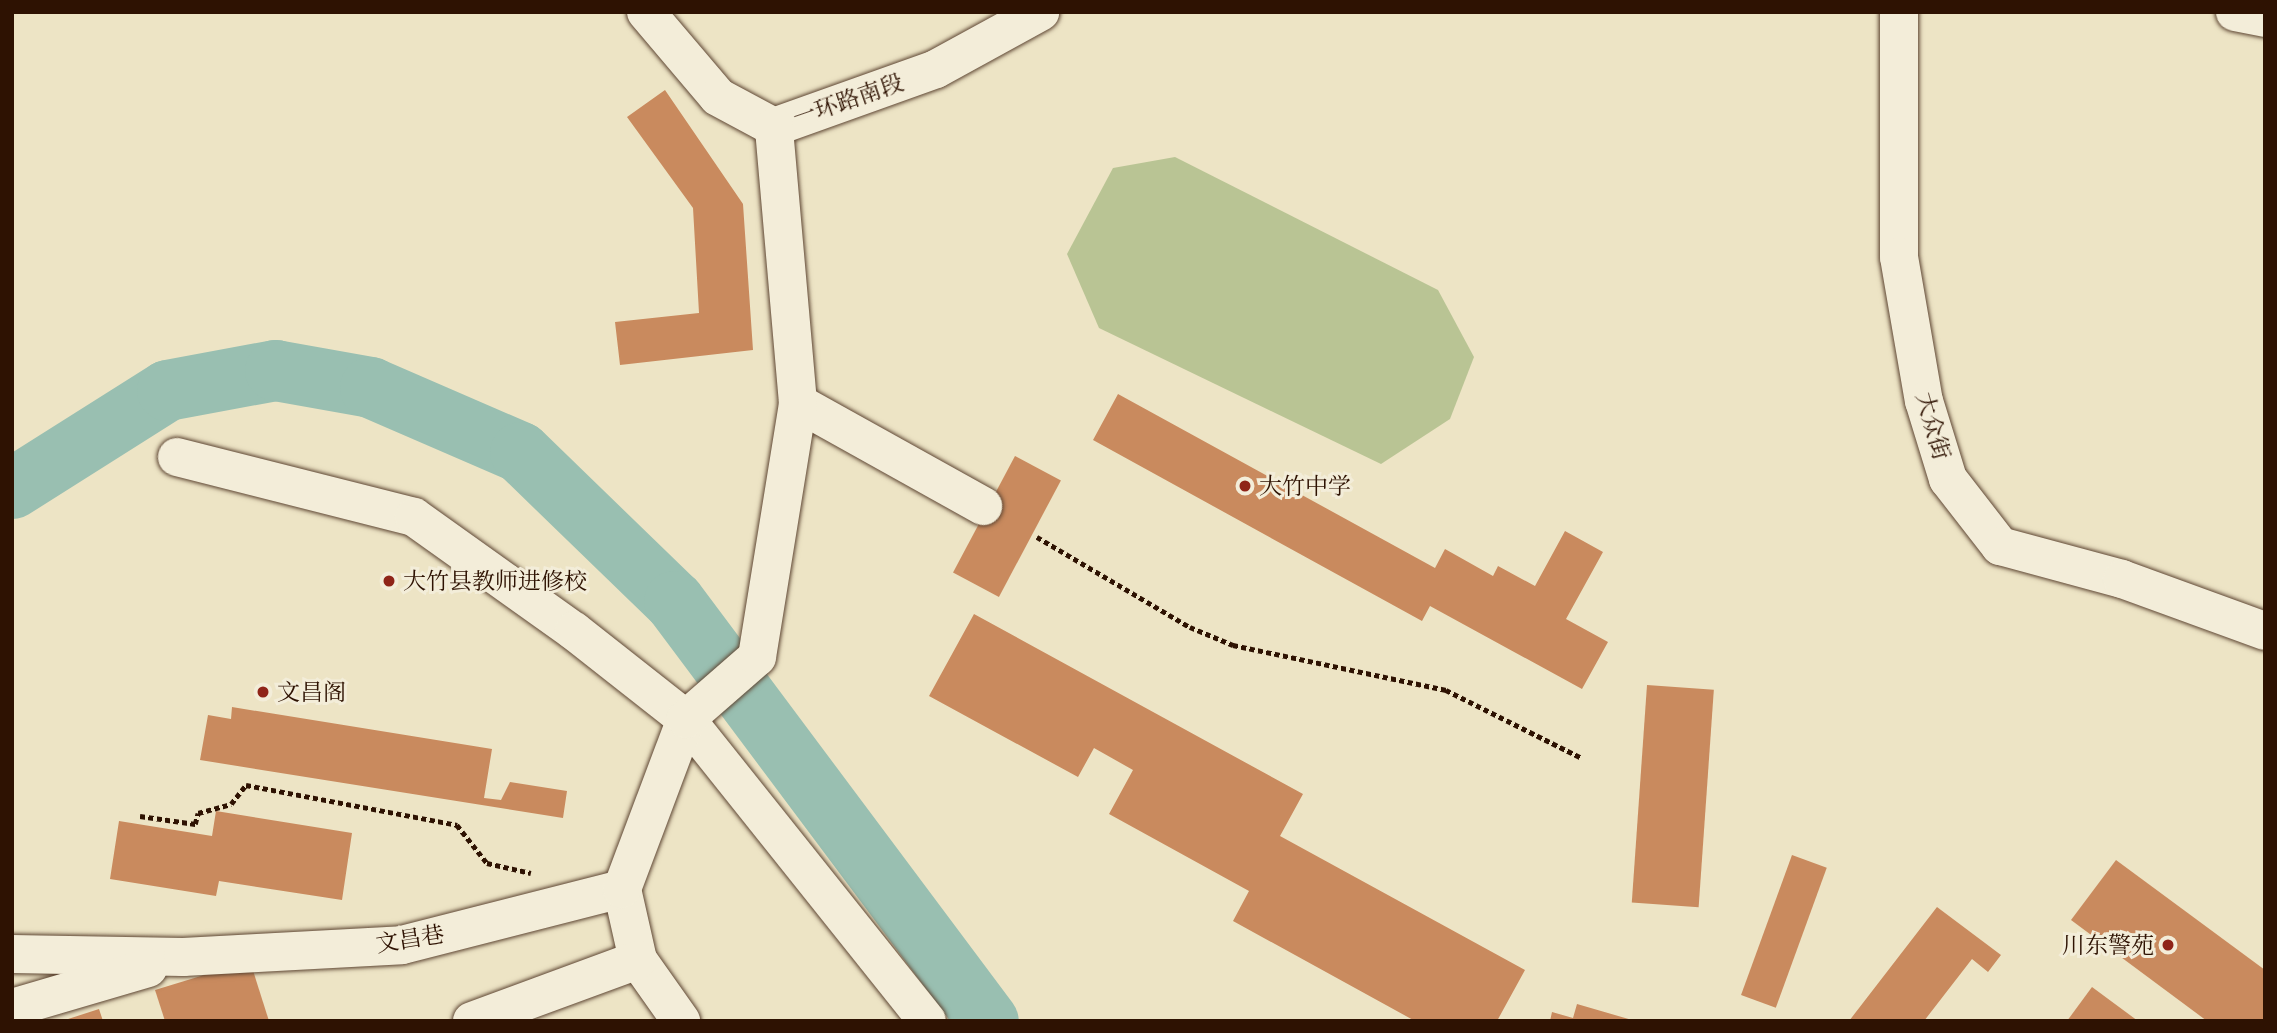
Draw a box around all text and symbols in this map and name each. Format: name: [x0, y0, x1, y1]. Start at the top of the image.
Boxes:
street label: 一环路南段: [789, 68, 907, 132]
street label: 大众街: [1910, 389, 1956, 463]
place label: 大竹中学: [1259, 472, 1351, 500]
marker: 大竹中学: [1237, 478, 1253, 494]
place label: 大竹县教师进修校: [403, 567, 587, 595]
marker: 大竹县教师进修校: [381, 573, 397, 589]
place label: 文昌阁: [277, 678, 346, 706]
marker: 文昌阁: [255, 684, 271, 700]
street label: 文昌巷: [374, 920, 446, 958]
place label: 川东警苑: [2062, 931, 2154, 959]
marker: 川东警苑: [2160, 937, 2176, 953]

